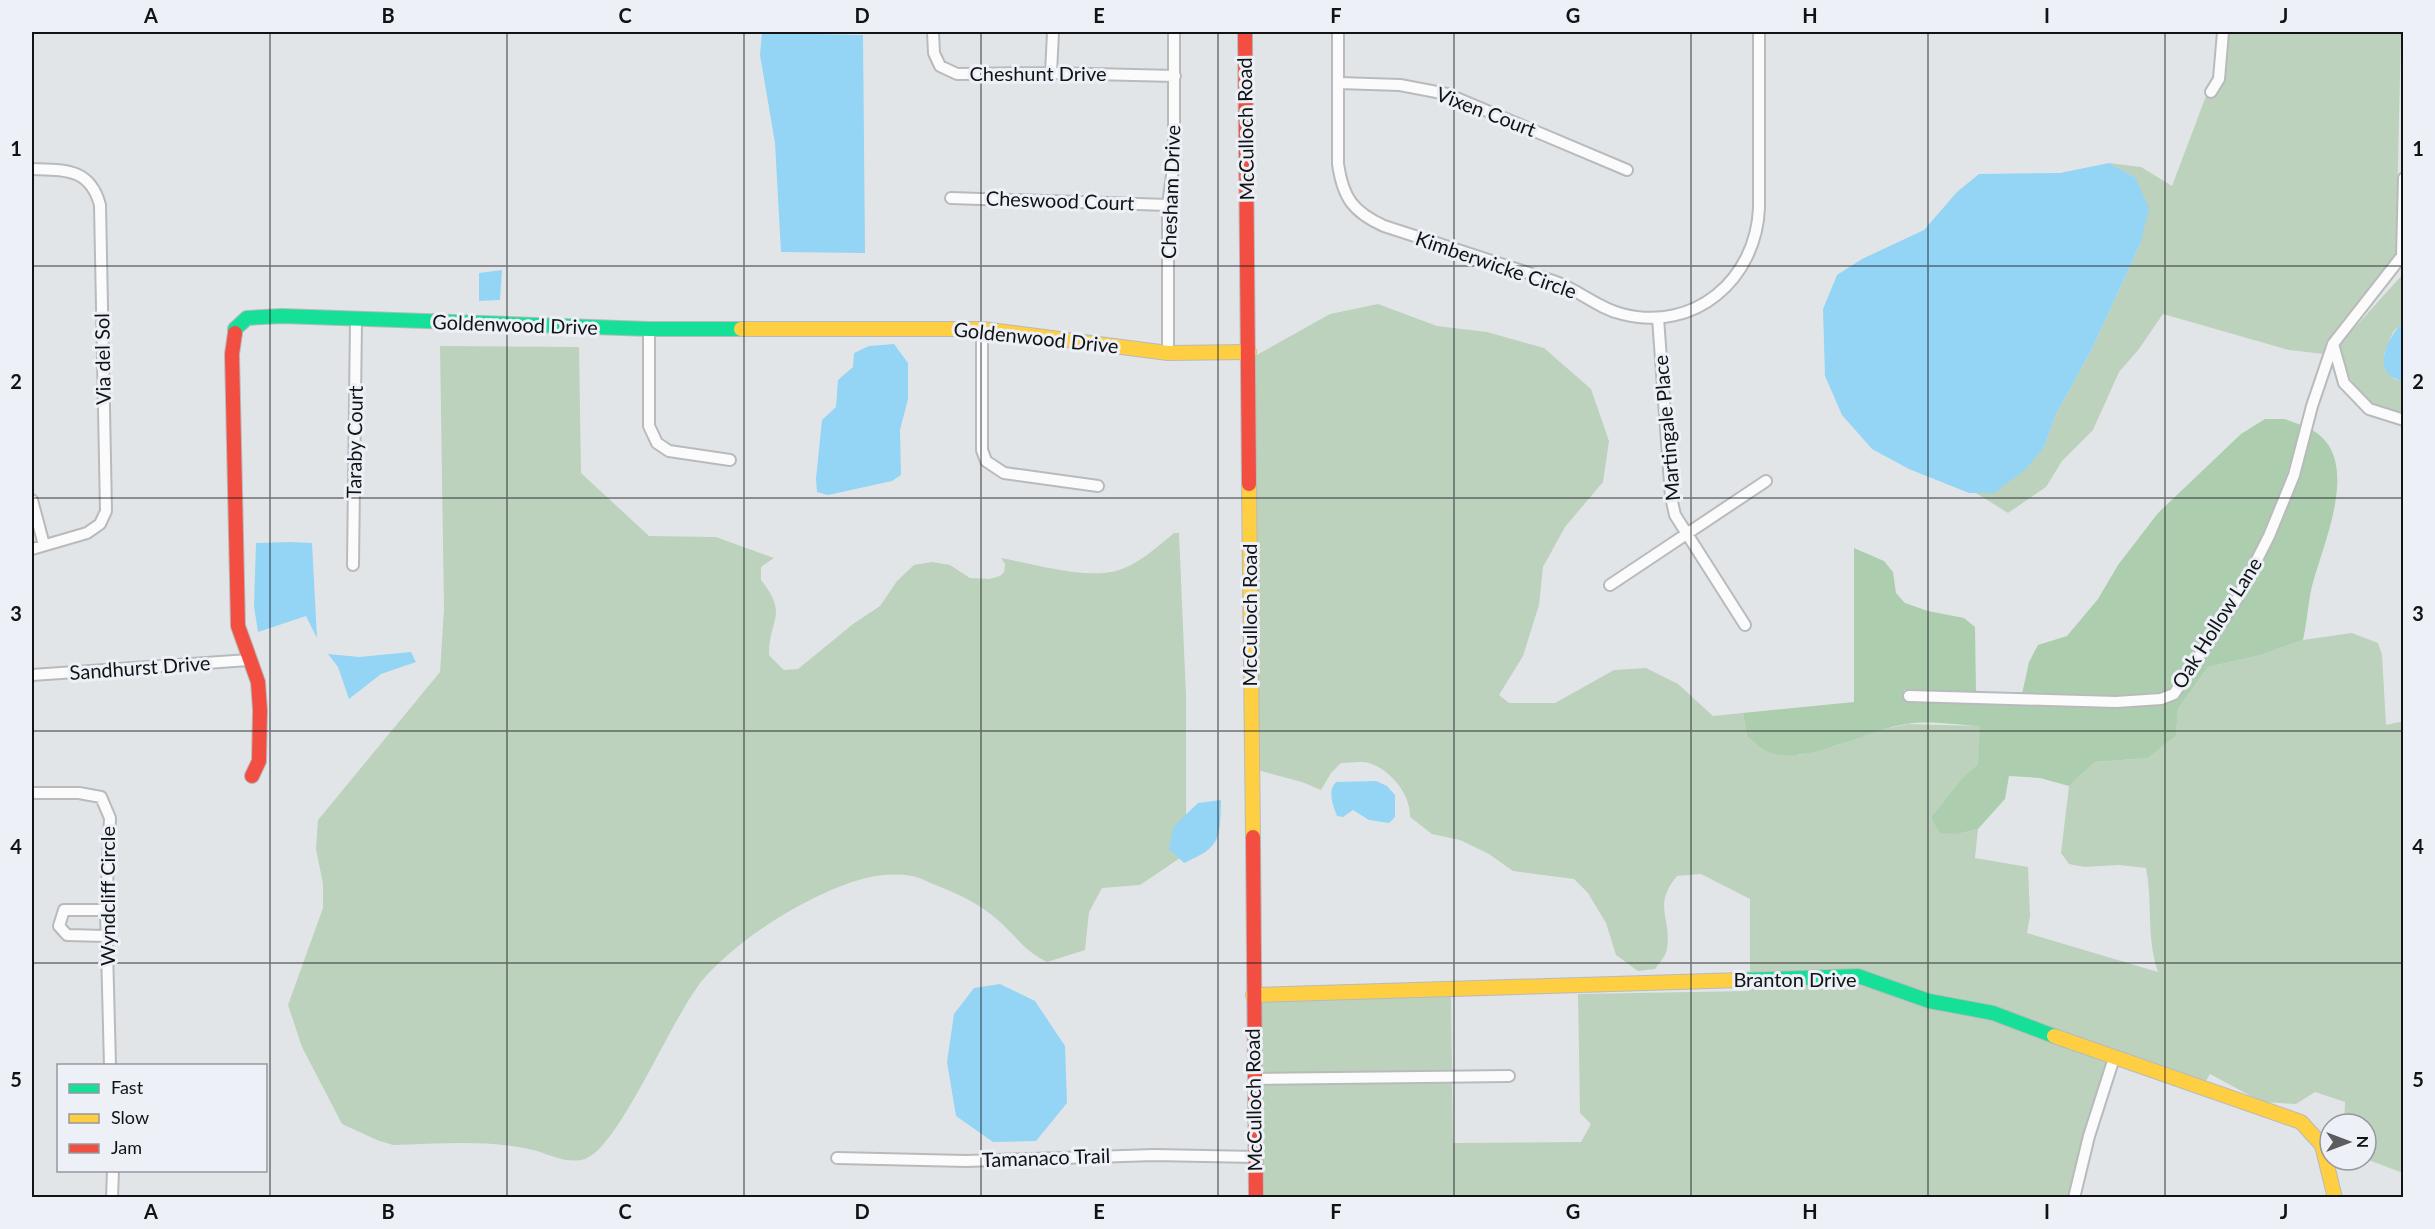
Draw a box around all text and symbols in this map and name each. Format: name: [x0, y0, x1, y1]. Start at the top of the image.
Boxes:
text: A: [143, 3, 158, 27]
text: B: [381, 3, 395, 27]
text: C: [618, 3, 632, 27]
text: D: [854, 3, 870, 27]
text: E: [1093, 3, 1105, 27]
text: F: [1330, 3, 1342, 27]
text: G: [1566, 3, 1580, 27]
text: H: [1802, 3, 1818, 27]
text: I: [2044, 3, 2050, 27]
text: J: [2280, 3, 2288, 27]
street label: McCulloch Road: [1232, 57, 1258, 201]
street label: Cheshunt Drive: [969, 61, 1107, 85]
street label: Vixen Court: [1433, 81, 1540, 141]
street label: Chesham Drive: [1156, 125, 1184, 259]
text: 1: [10, 136, 22, 160]
text: 1: [2412, 136, 2424, 160]
street label: Cheswood Court: [985, 185, 1135, 215]
street label: Kimberwicke Circle: [1413, 225, 1580, 303]
street label: Goldenwood Drive: [432, 309, 598, 339]
street label: Via del Sol: [89, 313, 115, 405]
street label: Goldenwood Drive: [952, 316, 1120, 358]
street label: Martingale Place: [1648, 354, 1684, 502]
text: 2: [10, 369, 22, 393]
text: 2: [2412, 369, 2424, 393]
street label: Taraby Court: [341, 386, 367, 498]
street label: McCulloch Road: [1237, 544, 1261, 686]
street label: Oak Hollow Lane: [2166, 552, 2266, 693]
text: 3: [10, 601, 22, 625]
text: 3: [2412, 601, 2424, 625]
street label: Sandhurst Drive: [69, 650, 211, 684]
street label: Wyndcliff Circle: [95, 826, 119, 966]
text: 4: [10, 834, 22, 858]
text: 4: [2412, 834, 2424, 858]
street label: Branton Drive: [1733, 967, 1857, 991]
street label: McCulloch Road: [1240, 1028, 1266, 1172]
legend: [57, 1064, 267, 1172]
text: 5: [10, 1067, 22, 1091]
text: 5: [2412, 1067, 2424, 1091]
text: Fast: [111, 1076, 144, 1098]
text: Slow: [111, 1106, 149, 1128]
north arrow: [2318, 1112, 2378, 1172]
text: Jam: [111, 1136, 142, 1158]
text: N: [2354, 1136, 2373, 1148]
street label: Tamanaco Trail: [981, 1143, 1111, 1171]
text: A: [143, 1199, 158, 1223]
text: B: [381, 1199, 395, 1223]
text: C: [618, 1199, 632, 1223]
text: D: [854, 1199, 870, 1223]
text: E: [1093, 1199, 1105, 1223]
text: F: [1330, 1199, 1342, 1223]
text: G: [1566, 1199, 1580, 1223]
text: H: [1802, 1199, 1818, 1223]
text: I: [2044, 1199, 2050, 1223]
text: J: [2280, 1199, 2288, 1223]

